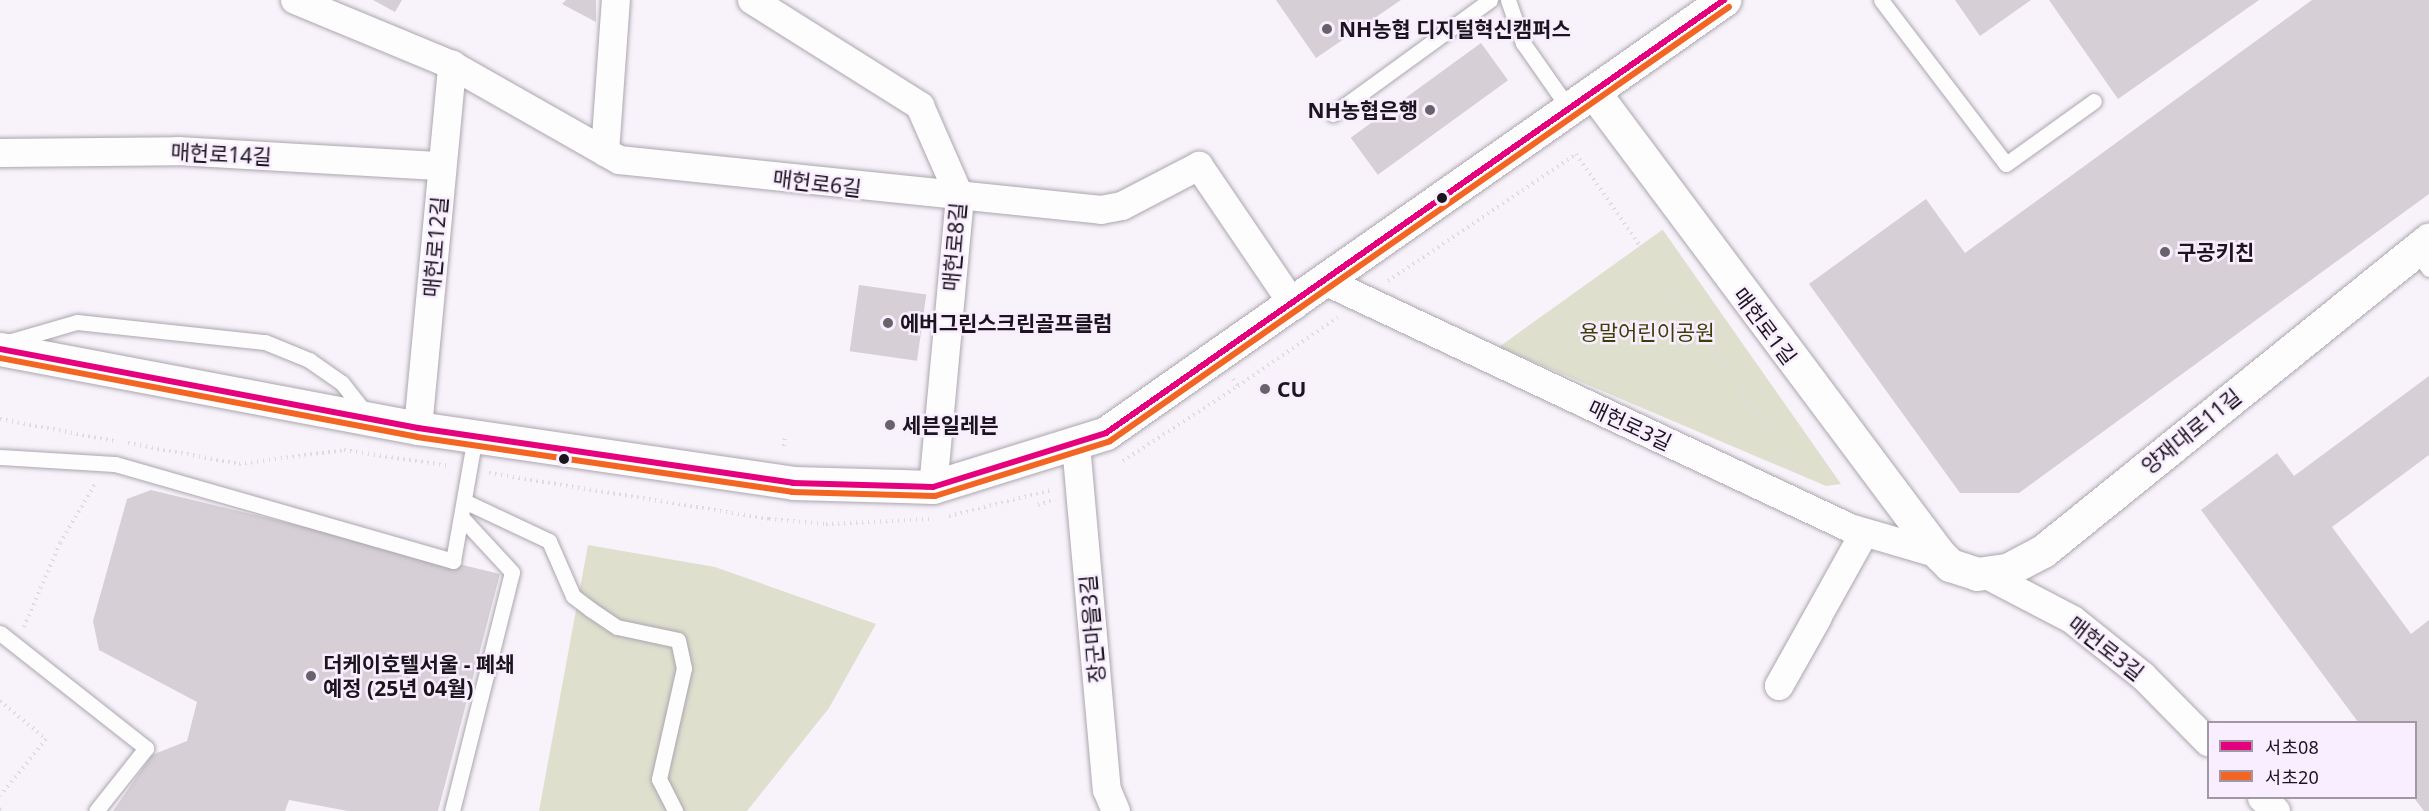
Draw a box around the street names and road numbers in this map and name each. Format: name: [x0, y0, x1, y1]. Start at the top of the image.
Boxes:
street label: 매헌로14길: [170, 139, 272, 169]
street label: 매헌로6길: [771, 165, 863, 201]
street label: 매헌로12길: [418, 195, 452, 299]
street label: 매헌로8길: [938, 201, 970, 293]
street label: 매헌로1길: [1728, 283, 1802, 369]
street label: 양재대로11길: [2136, 383, 2246, 479]
street label: 매헌로3길: [1584, 395, 1676, 455]
street label: 장군마을3길: [1075, 574, 1109, 684]
street label: 매헌로3길: [2063, 611, 2149, 685]

